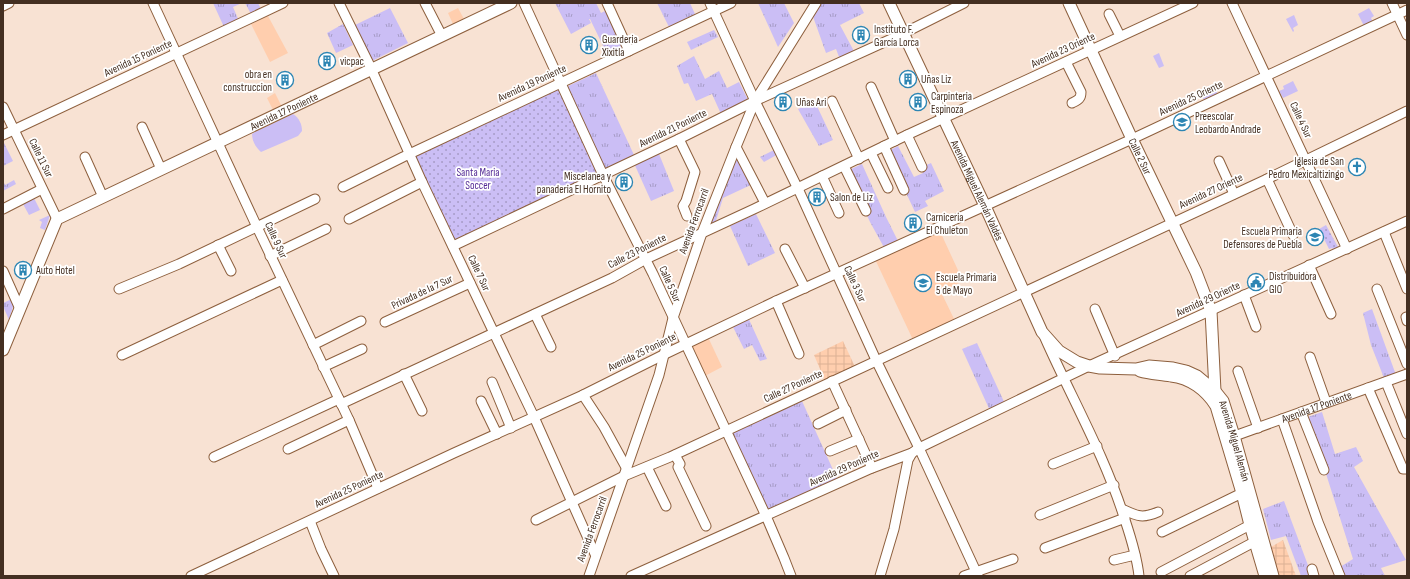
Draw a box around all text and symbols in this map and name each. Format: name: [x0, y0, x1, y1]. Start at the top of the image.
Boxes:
place label: Instituto F. García Lorca: [874, 23, 919, 49]
building icon: Instituto F. García Lorca: [851, 25, 871, 45]
street label: Avenida 23 Oriente: [1028, 30, 1097, 71]
place label: Guarderia Xixitla: [601, 33, 638, 59]
building icon: Guarderia Xixitla: [579, 35, 599, 55]
street label: Avenida 15 Poniente: [101, 37, 174, 80]
building icon: vicpac: [317, 51, 337, 71]
place label: vicpac: [340, 55, 364, 68]
street label: Avenida 19 Poniente: [495, 62, 568, 105]
place label: obra en construccion: [223, 68, 272, 94]
building icon: Uñas Liz: [898, 69, 918, 89]
building icon: obra en construccion: [275, 70, 295, 90]
place label: Uñas Liz: [921, 73, 951, 86]
street label: Avenida 25 Oriente: [1156, 78, 1225, 119]
street label: Avenida 17 Poniente: [247, 89, 320, 133]
place label: Carpinteria Espinoza: [931, 90, 972, 116]
building icon: Uñas Ari: [773, 92, 793, 112]
building icon: Carpinteria Espinoza: [908, 92, 928, 112]
place label: Uñas Ari: [796, 96, 826, 109]
street label: Calle 4 Sur: [1287, 100, 1315, 140]
street label: Avenida 21 Poniente: [636, 106, 709, 150]
place label: Preescolar Leobardo Andrade: [1195, 110, 1261, 136]
school or university icon: Preescolar Leobardo Andrade: [1172, 112, 1192, 132]
street label: Calle 11 Sur: [26, 136, 56, 180]
street label: Calle 2 Sur: [1126, 136, 1154, 176]
street label: Avenida Miguel Alemán Valdés: [948, 137, 1006, 243]
place label: Iglesia de San Pedro Mexicaltizingo: [1268, 155, 1344, 181]
church icon: Iglesia de San Pedro Mexicaltizingo: [1347, 157, 1367, 177]
park label: Santa Maria Soccer: [456, 166, 500, 192]
place label: Miscelanea y panaderia El Hornito: [537, 170, 612, 196]
street label: Avenida 27 Oriente: [1176, 171, 1245, 212]
building icon: Miscelanea y panaderia El Hornito: [614, 172, 634, 192]
street label: Avenida Ferrocarril: [676, 187, 712, 256]
building icon: Salon de Liz: [807, 187, 827, 207]
place label: Salon de Liz: [830, 191, 873, 204]
place label: Carniceria El Chuleton: [926, 211, 968, 237]
building icon: Carniceria El Chuleton: [903, 213, 923, 233]
street label: Calle 9 Sur: [262, 220, 290, 260]
place label: Escuela Primaria Defensores de Puebla: [1223, 225, 1302, 251]
school or university icon: Escuela Primaria Defensores de Puebla: [1305, 227, 1325, 247]
street label: Calle 23 Poniente: [606, 231, 668, 271]
street label: Calle 7 Sur: [465, 253, 493, 293]
building icon: Auto Hotel: [13, 260, 33, 280]
place label: Auto Hotel: [35, 264, 75, 277]
street label: Calle 5 Sur: [656, 264, 684, 304]
street label: Calle 3 Sur: [841, 264, 869, 304]
place label: Distribuidora GIO: [1269, 270, 1317, 296]
place label: Escuela Primaria 5 de Mayo: [936, 271, 997, 297]
street label: Privada de la 7 Sur: [389, 272, 455, 312]
public building icon: Distribuidora GIO: [1246, 272, 1266, 292]
school or university icon: Escuela Primaria 5 de Mayo: [913, 273, 933, 293]
street label: Avenida 29 Oriente: [1173, 278, 1242, 320]
street label: Avenida 25 Poniente: [605, 330, 678, 375]
street label: Calle 27 Poniente: [762, 367, 824, 405]
street label: Avenida 17 Poniente: [1279, 388, 1353, 425]
street label: Avenida Miguel Alemán: [1216, 398, 1253, 483]
street label: Avenida 29 Poniente: [806, 447, 881, 489]
street label: Avenida 25 Poniente: [312, 467, 385, 511]
street label: Avenida Ferrocarril: [574, 495, 610, 564]

